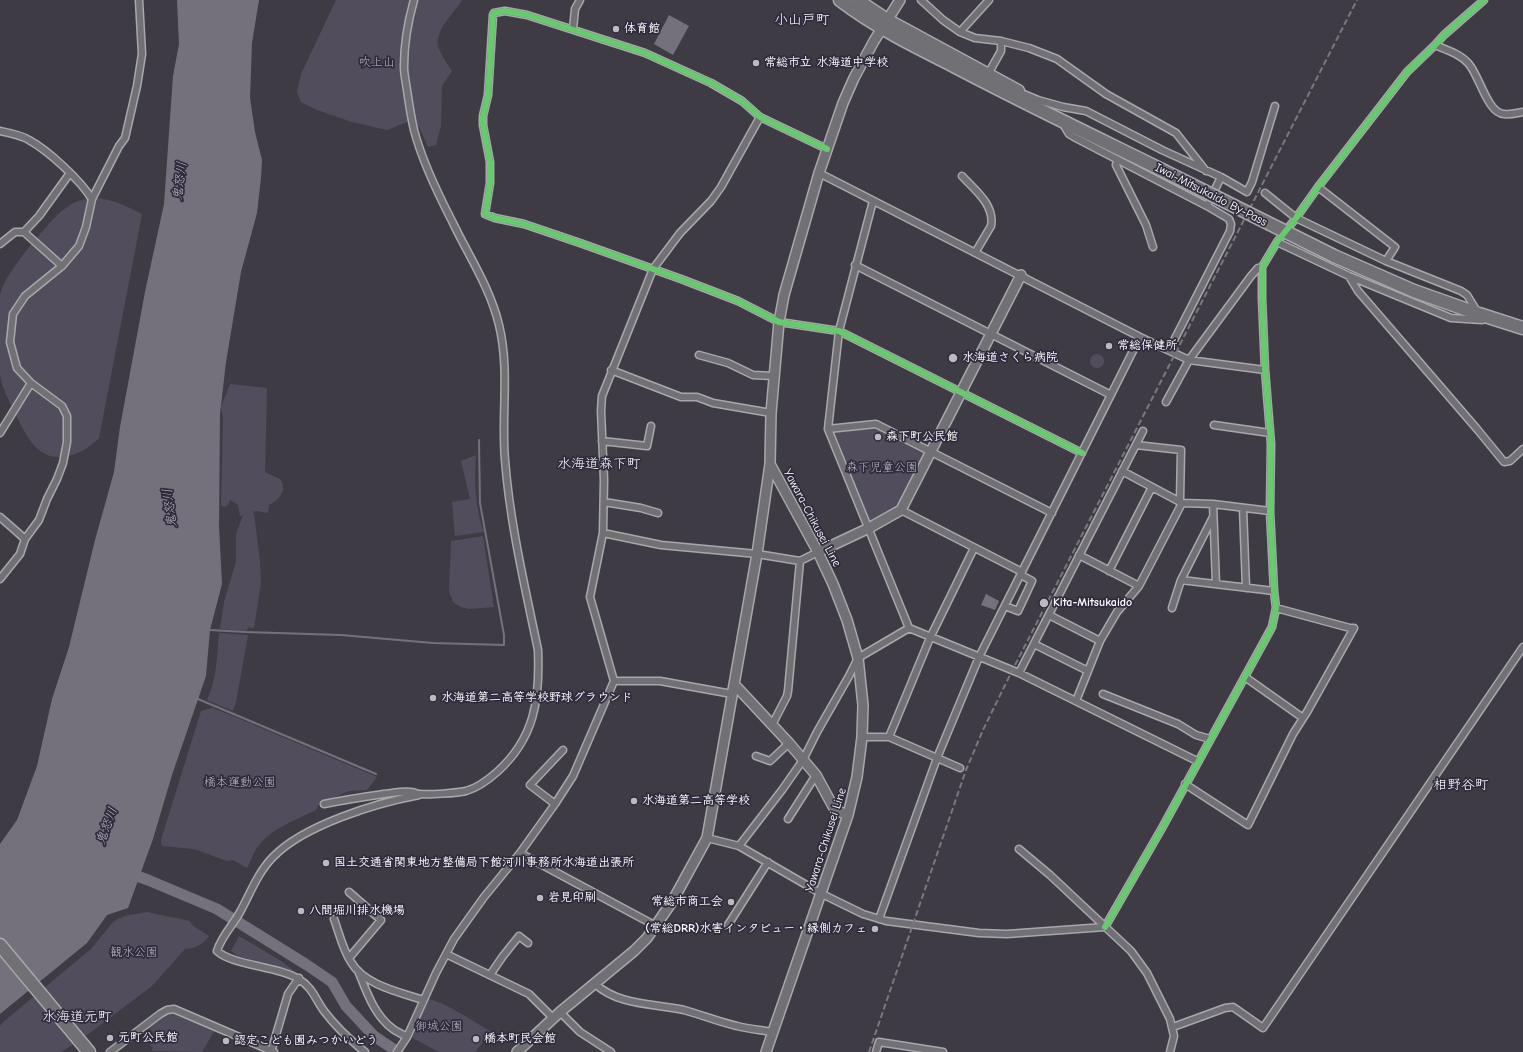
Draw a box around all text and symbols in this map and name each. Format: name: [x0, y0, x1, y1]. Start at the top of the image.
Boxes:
district label: 小山戸町: [774, 12, 830, 28]
place label: 体育館: [624, 22, 660, 36]
marker: 体育館: [611, 24, 621, 34]
park label: 吹上山: [359, 56, 395, 70]
place label: 常総市立 水海道中学校: [764, 56, 888, 70]
marker: 常総市立 水海道中学校: [751, 58, 761, 68]
street label: Iwai-Mitsukaido By-Pass: [1153, 160, 1269, 230]
water label: 鬼怒川: [170, 161, 190, 201]
place label: 常総保健所: [1117, 339, 1177, 353]
marker: 常総保健所: [1104, 341, 1114, 351]
place label: 水海道さくら病院: [962, 351, 1058, 365]
marker: 水海道さくら病院: [947, 352, 959, 364]
place label: 森下町公民館: [886, 430, 958, 444]
marker: 森下町公民館: [873, 432, 883, 442]
district label: 水海道森下町: [557, 456, 641, 472]
park label: 森下児童公園: [846, 461, 918, 475]
street label: Yawara-Chikusei Line: [780, 467, 844, 569]
water label: 鬼怒川: [160, 488, 180, 528]
place label: Kita-Mitsukaido: [1053, 596, 1132, 610]
marker: Kita-Mitsukaido: [1038, 597, 1050, 609]
place label: 水海道第二高等学校野球グラウンド: [441, 691, 633, 705]
marker: 水海道第二高等学校野球グラウンド: [428, 693, 438, 703]
park label: 橋本運動公園: [204, 776, 276, 790]
district label: 相野谷町: [1433, 777, 1489, 793]
street label: Yawara-Chikusei Line: [802, 786, 850, 894]
place label: 水海道第二高等学校: [642, 794, 750, 808]
marker: 水海道第二高等学校: [629, 796, 639, 806]
water label: 鬼怒川: [93, 805, 121, 847]
place label: 国土交通省関東地方整備局下館河川事務所水海道出張所: [334, 856, 634, 870]
marker: 国土交通省関東地方整備局下館河川事務所水海道出張所: [321, 858, 331, 868]
place label: 岩見印刷: [548, 891, 596, 905]
marker: 岩見印刷: [535, 893, 545, 903]
place label: 常総市商工会: [651, 895, 723, 909]
marker: 常総市商工会: [726, 897, 736, 907]
place label: 八間堀川排水機場: [309, 904, 405, 918]
marker: 八間堀川排水機場: [296, 906, 306, 916]
place label: (常総DRR)水害インタビュー・縁側カフェ: [645, 922, 867, 936]
marker: (常総DRR)水害インタビュー・縁側カフェ: [870, 924, 880, 934]
park label: 観水公園: [110, 946, 158, 960]
district label: 水海道元町: [42, 1009, 112, 1025]
park label: 御城公園: [415, 1020, 463, 1034]
place label: 元町公民館: [118, 1031, 178, 1045]
place label: 橋本町民会館: [484, 1032, 556, 1046]
marker: 元町公民館: [105, 1033, 115, 1043]
place label: 認定こども園みつかいどう: [234, 1034, 378, 1048]
marker: 橋本町民会館: [471, 1034, 481, 1044]
marker: 認定こども園みつかいどう: [221, 1036, 231, 1046]

